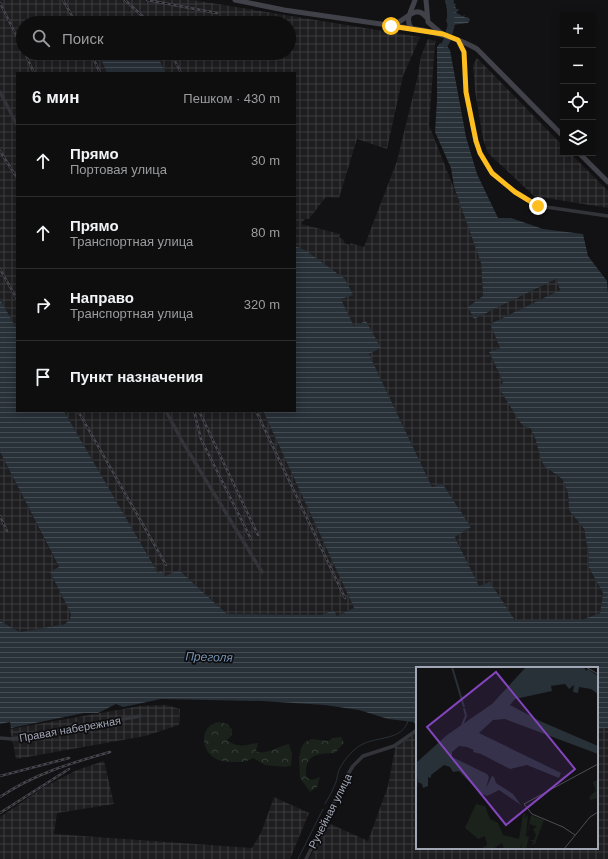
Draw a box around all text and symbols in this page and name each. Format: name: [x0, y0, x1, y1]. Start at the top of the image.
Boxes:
map controls: [560, 12, 596, 156]
button: +: [560, 12, 596, 48]
search box: [16, 16, 296, 60]
route start: [382, 17, 400, 35]
icon: search: [30, 27, 52, 49]
text: Поиск: [62, 30, 104, 47]
button: −: [560, 48, 596, 84]
button: locate: [560, 84, 596, 120]
text: 6 мин: [32, 88, 79, 107]
text: Пешком · 430 m: [183, 91, 280, 106]
button: layers: [560, 120, 596, 156]
text: Прямо: [70, 145, 119, 162]
icon: ahead: [32, 150, 54, 172]
text: 30 m: [251, 153, 280, 168]
text: Портовая улица: [70, 162, 167, 177]
route end: [529, 197, 547, 215]
text: Прямо: [70, 217, 119, 234]
icon: ahead: [32, 222, 54, 244]
text: 80 m: [251, 225, 280, 240]
text: Транспортная улица: [70, 234, 193, 249]
text: Направо: [70, 289, 134, 306]
icon: right: [32, 294, 54, 316]
text: 320 m: [244, 297, 280, 312]
text: Транспортная улица: [70, 306, 193, 321]
icon: arrive: [32, 366, 54, 388]
text: Пункт назначения: [70, 368, 203, 385]
water label: Преголя: [185, 649, 234, 665]
inset map: [416, 667, 598, 849]
street label: Правая набережная: [18, 714, 122, 744]
street label: Ручейная улица: [306, 771, 354, 850]

